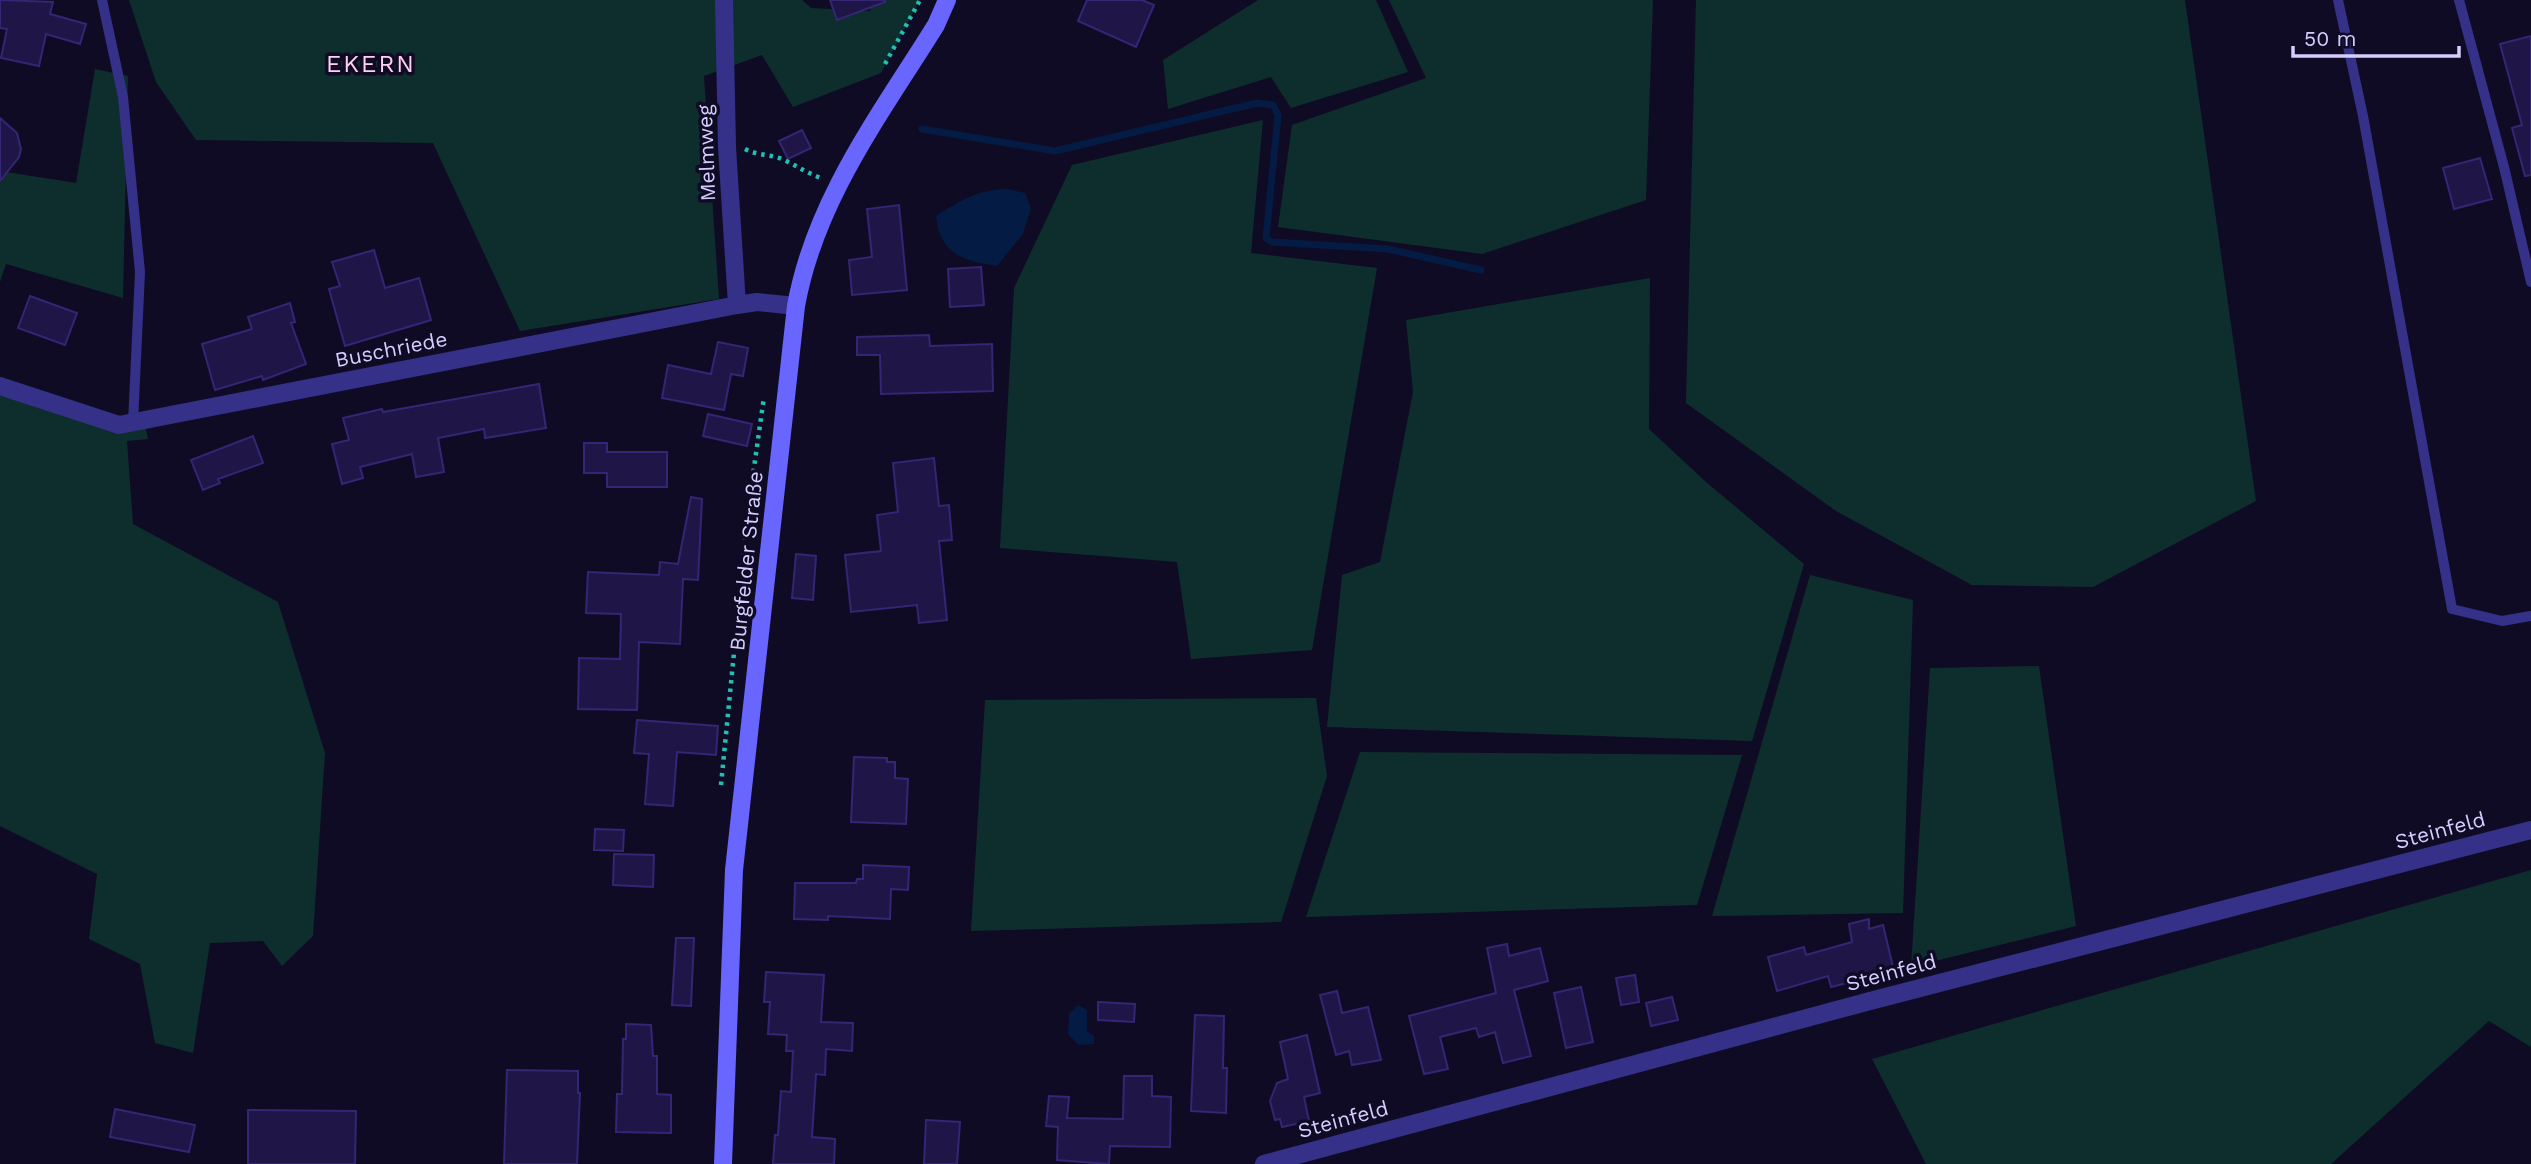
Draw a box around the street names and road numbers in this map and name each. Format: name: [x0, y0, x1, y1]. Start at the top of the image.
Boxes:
street label: Melmweg: [692, 103, 720, 202]
street label: Buschriede: [333, 326, 449, 372]
street label: Burgfelder Straße: [724, 470, 768, 652]
street label: Steinfeld: [2392, 806, 2488, 854]
street label: Steinfeld: [1843, 948, 1939, 996]
street label: Steinfeld: [1295, 1095, 1391, 1143]

